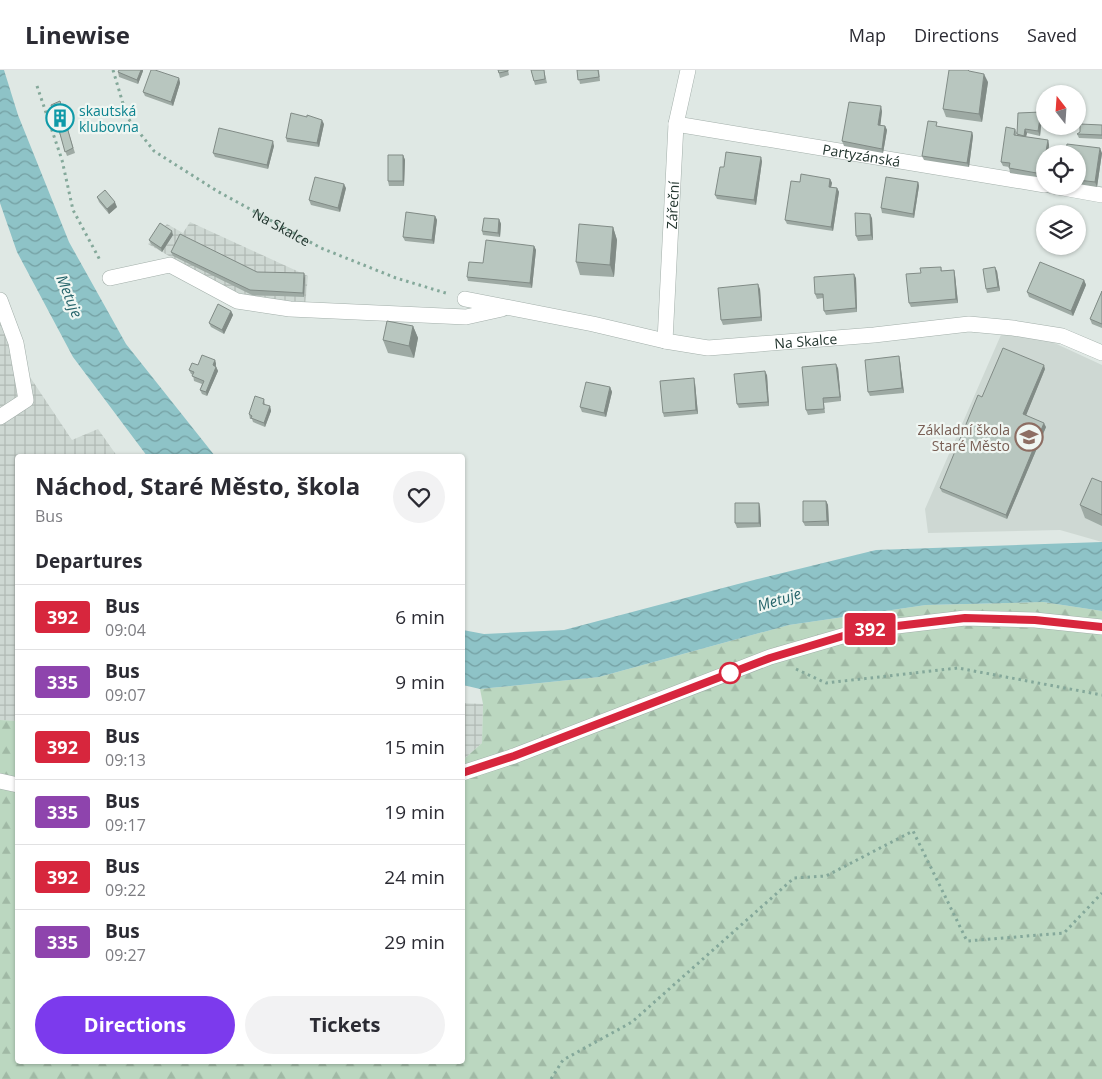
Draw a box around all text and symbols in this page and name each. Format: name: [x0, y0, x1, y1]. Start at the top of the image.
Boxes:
text: Linewise: [25, 18, 130, 51]
text: Map: [849, 23, 886, 47]
text: Directions: [914, 23, 999, 47]
text: Saved: [1027, 23, 1077, 47]
north arrow: [1036, 85, 1086, 135]
map controls: [1036, 85, 1086, 255]
place label: skautská klubovna: [79, 101, 139, 136]
building icon: skautská klubovna: [45, 103, 75, 133]
street label: Partyzánská: [821, 139, 902, 170]
button: locate: [1036, 145, 1086, 195]
street label: Zářeční: [661, 180, 683, 230]
street label: Na Skalce: [250, 203, 314, 250]
button: layers: [1036, 205, 1086, 255]
water label: Metuje: [52, 271, 88, 321]
street label: Na Skalce: [774, 328, 838, 352]
place label: Základní škola Staré Město: [917, 420, 1010, 455]
school or university icon: Základní škola Staré Město: [1014, 422, 1044, 452]
text: Náchod, Staré Město, škola: [35, 469, 360, 502]
button: heart: [393, 471, 445, 523]
text: Bus: [35, 505, 63, 527]
text: Departures: [35, 548, 142, 574]
water label: Metuje: [755, 583, 804, 615]
text: Bus: [105, 593, 140, 619]
text: 6 min: [395, 604, 445, 630]
text: 392: [47, 605, 78, 629]
line badge: 392: [841, 613, 899, 645]
text: 392: [855, 617, 885, 641]
text: 09:04: [105, 619, 146, 641]
text: Bus: [105, 658, 140, 684]
unlabelled marker: [719, 662, 741, 684]
text: 9 min: [395, 669, 445, 695]
text: 335: [47, 670, 78, 694]
text: 09:07: [105, 684, 146, 706]
text: Bus: [105, 723, 140, 749]
text: 15 min: [384, 734, 445, 760]
text: 392: [47, 735, 78, 759]
text: 09:13: [105, 749, 146, 771]
text: Bus: [105, 788, 140, 814]
text: 19 min: [384, 799, 445, 825]
text: 335: [47, 800, 78, 824]
text: 09:17: [105, 814, 146, 836]
text: Bus: [105, 853, 140, 879]
text: 24 min: [384, 864, 445, 890]
text: 392: [47, 865, 78, 889]
text: 09:22: [105, 879, 146, 901]
text: Bus: [105, 918, 140, 944]
text: 29 min: [384, 929, 445, 955]
text: 335: [47, 930, 78, 954]
text: 09:27: [105, 944, 146, 966]
button: Directions: [35, 996, 235, 1054]
button: Tickets: [245, 996, 445, 1054]

